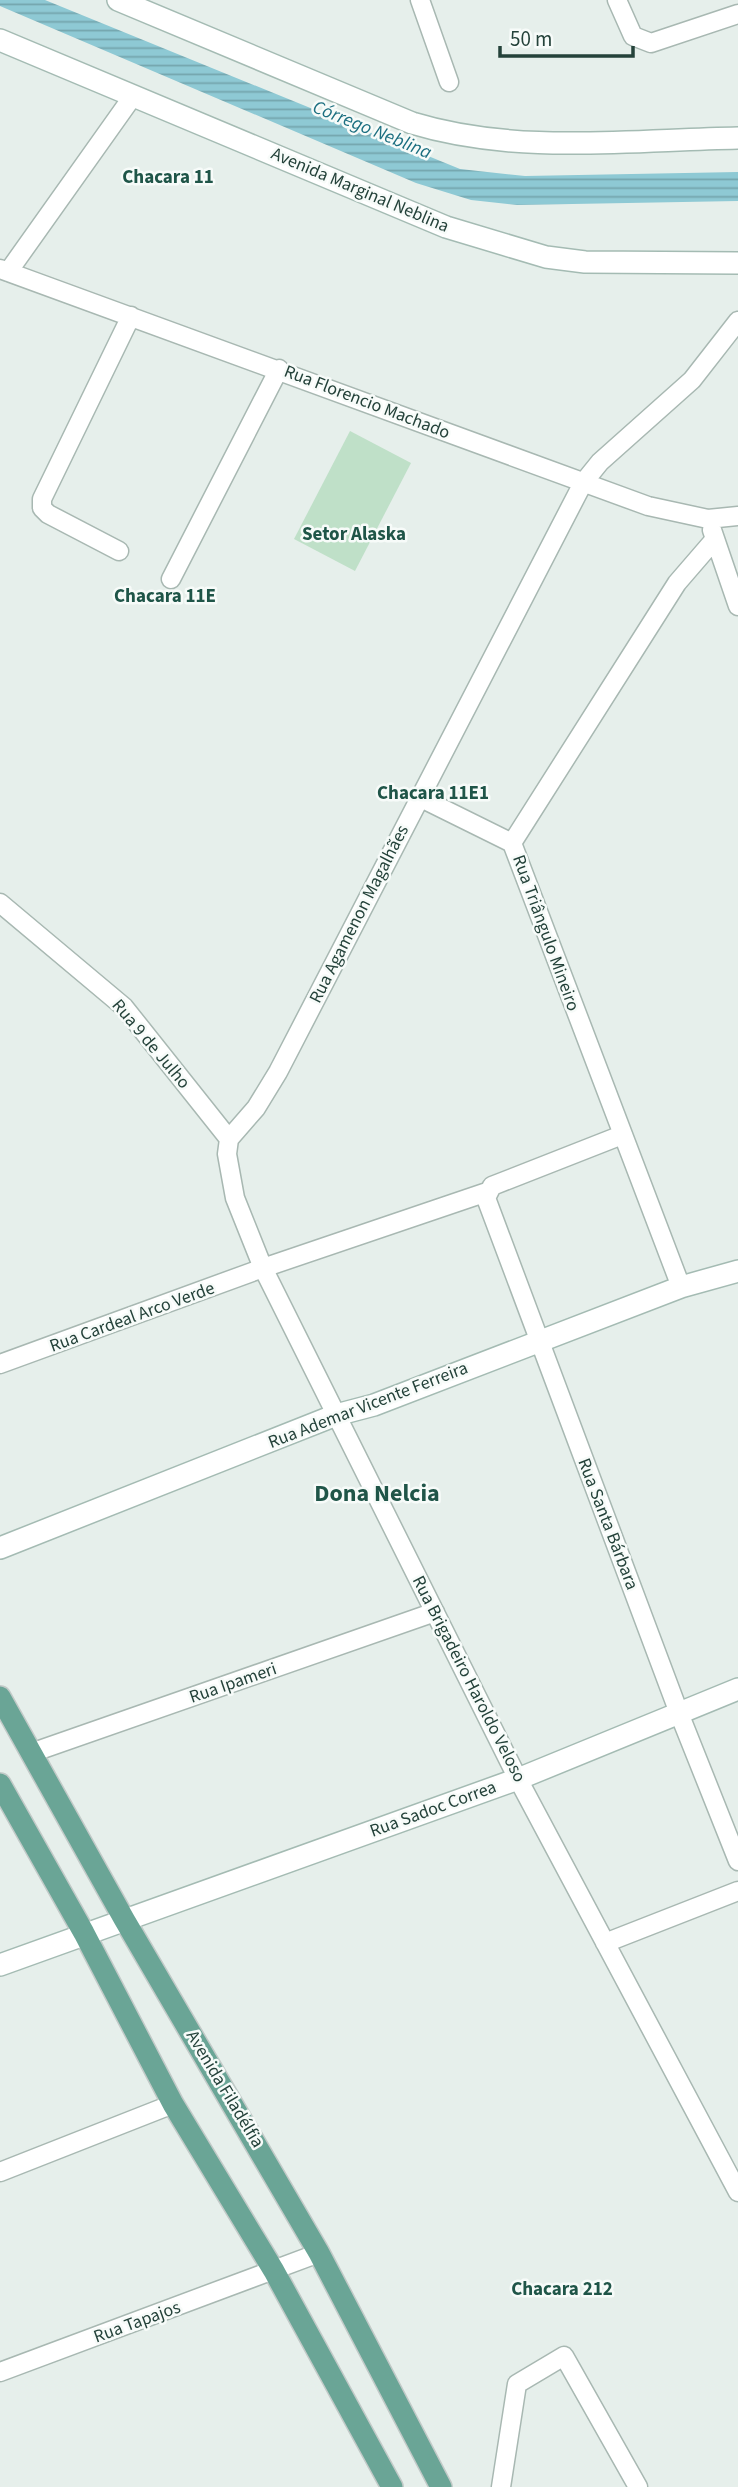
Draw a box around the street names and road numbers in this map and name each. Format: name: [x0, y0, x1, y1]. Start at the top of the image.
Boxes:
street label: Avenida Marginal Neblina: [267, 141, 453, 239]
street label: Rua Florencio Machado: [280, 359, 454, 445]
street label: Rua Agamenon Magalhães: [303, 820, 415, 1008]
street label: Rua Triângulo Mineiro: [506, 851, 586, 1015]
street label: Rua 9 de Julho: [106, 994, 196, 1094]
street label: Rua Cardeal Arco Verde: [46, 1275, 218, 1359]
street label: Rua Ademar Vicente Ferreira: [265, 1355, 471, 1455]
street label: Rua Santa Bárbara: [571, 1455, 645, 1593]
street label: Rua Brigadeiro Haroldo Veloso: [406, 1571, 532, 1787]
street label: Rua Ipameri: [186, 1656, 280, 1710]
street label: Rua Sadoc Correa: [366, 1775, 500, 1843]
street label: Avenida Filadélfia: [180, 2026, 270, 2152]
street label: Rua Tapajos: [90, 2295, 184, 2349]

